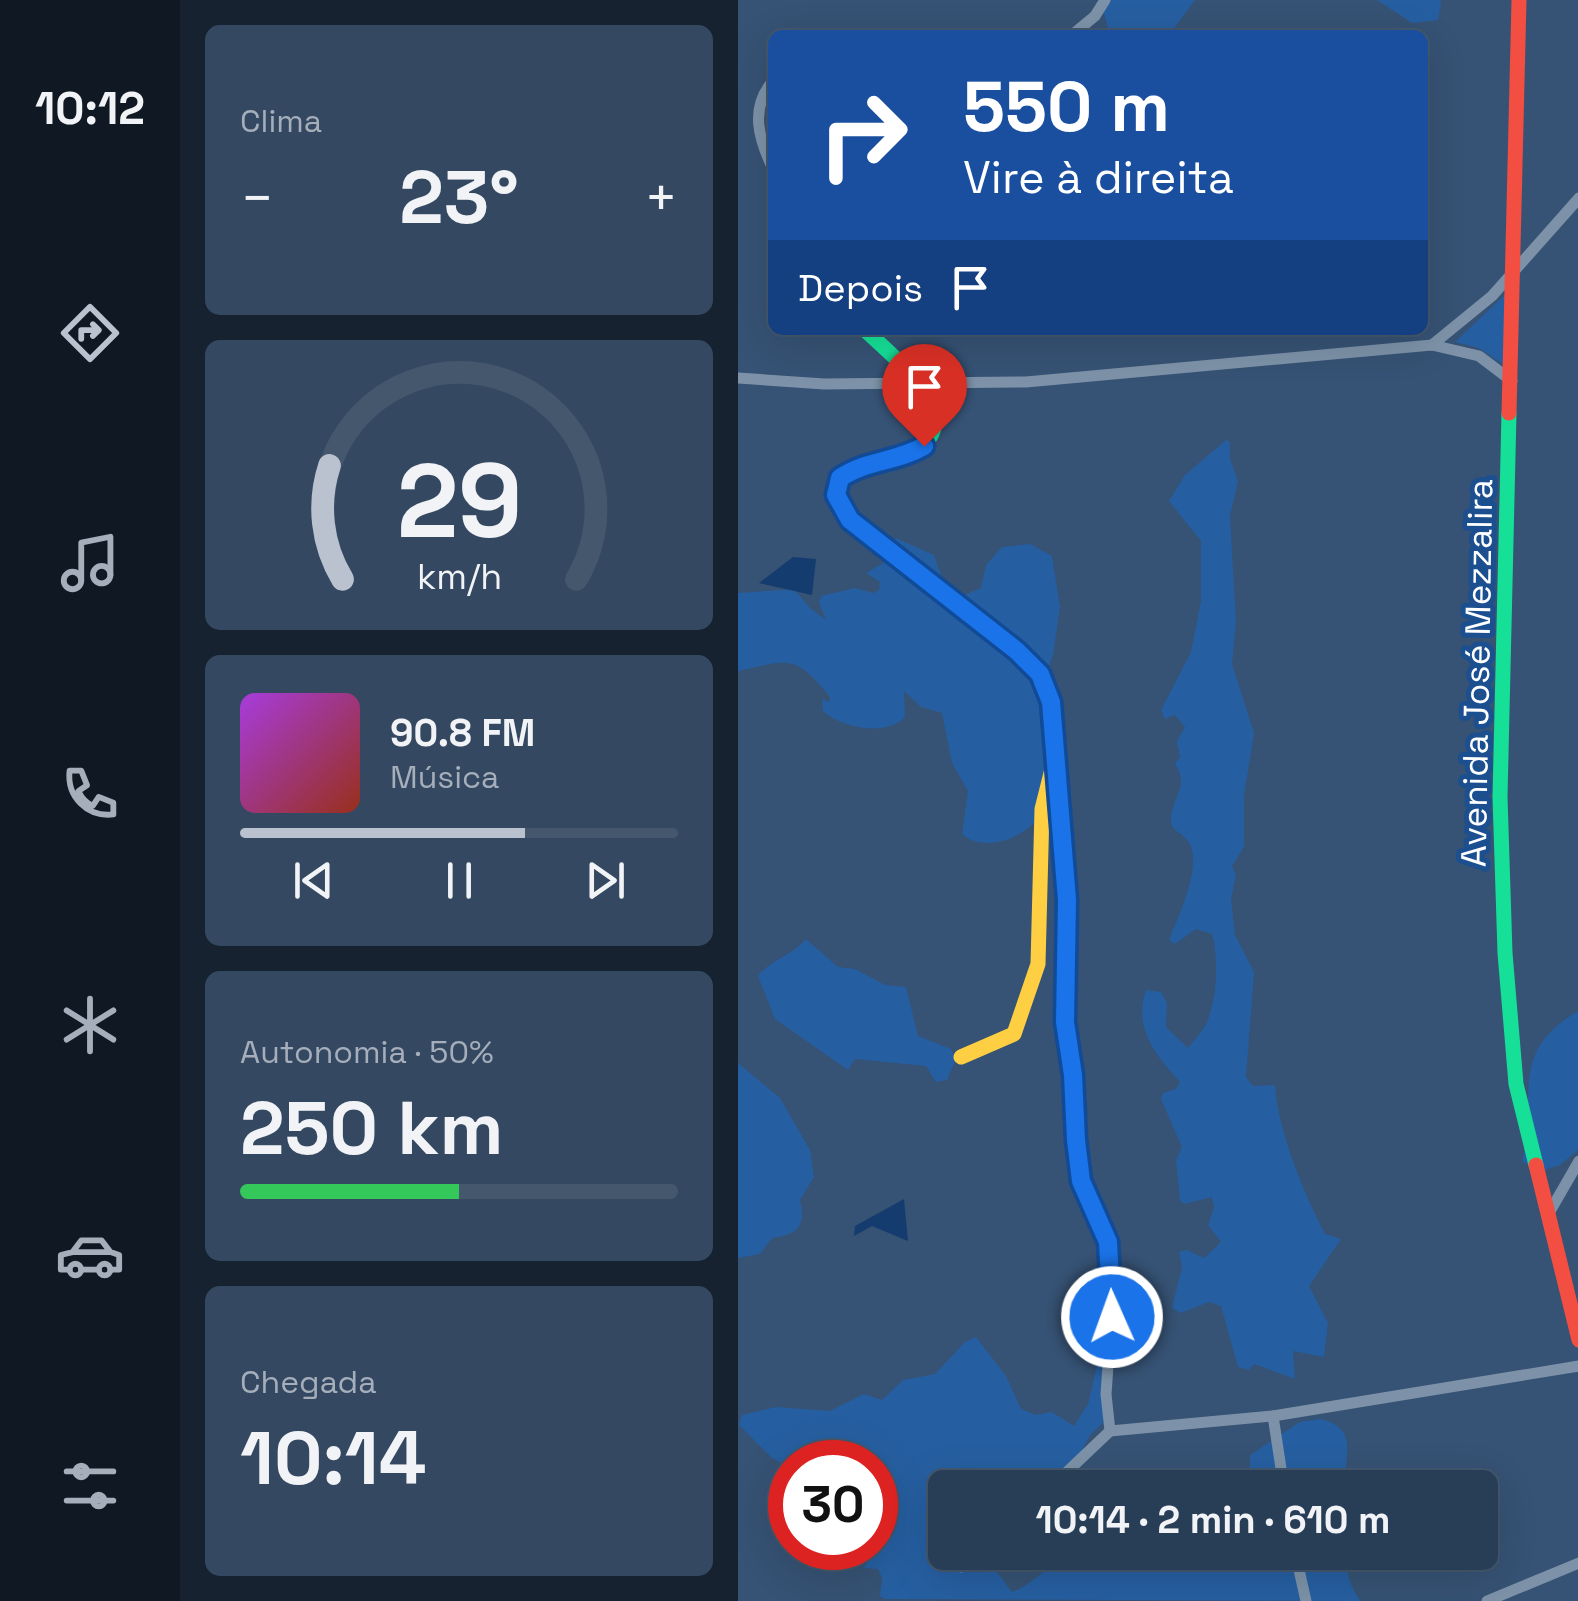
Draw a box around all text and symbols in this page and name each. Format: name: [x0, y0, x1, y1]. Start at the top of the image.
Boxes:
text: 550 m: [963, 62, 1170, 151]
icon: right: [798, 70, 928, 200]
text: 10:12: [35, 80, 145, 137]
text: Clima: [240, 101, 322, 141]
text: 23°: [399, 149, 519, 245]
text: Vire à direita: [963, 149, 1234, 206]
text: −: [240, 163, 274, 233]
text: +: [644, 163, 678, 233]
icon: arrive: [943, 260, 998, 315]
text: Depois: [798, 264, 923, 312]
icon: directions: [55, 298, 125, 368]
pin: [882, 344, 967, 447]
icon: arrive: [897, 359, 952, 414]
text: 29: [396, 435, 522, 567]
street label: Avenida José Mezzalira: [1452, 478, 1502, 868]
icon: music: [55, 528, 125, 598]
text: km/h: [416, 554, 502, 599]
text: 90.8 FM: [390, 709, 535, 757]
text: Música: [390, 757, 500, 797]
icon: phone: [55, 759, 125, 829]
icon: previous: [286, 853, 341, 908]
icon: pause: [432, 853, 487, 908]
icon: next: [578, 853, 633, 908]
icon: climate: [55, 990, 125, 1060]
text: Autonomia · 50%: [240, 1032, 494, 1072]
text: 250 km: [240, 1080, 504, 1176]
icon: car: [55, 1220, 125, 1290]
position arrow: [1060, 1265, 1164, 1369]
text: Chegada: [240, 1362, 377, 1402]
text: 10:14: [240, 1410, 426, 1506]
speed limit sign: 30: [768, 1440, 898, 1570]
icon: filters: [55, 1451, 125, 1521]
text: 10:14 · 2 min · 610 m: [1035, 1496, 1391, 1544]

